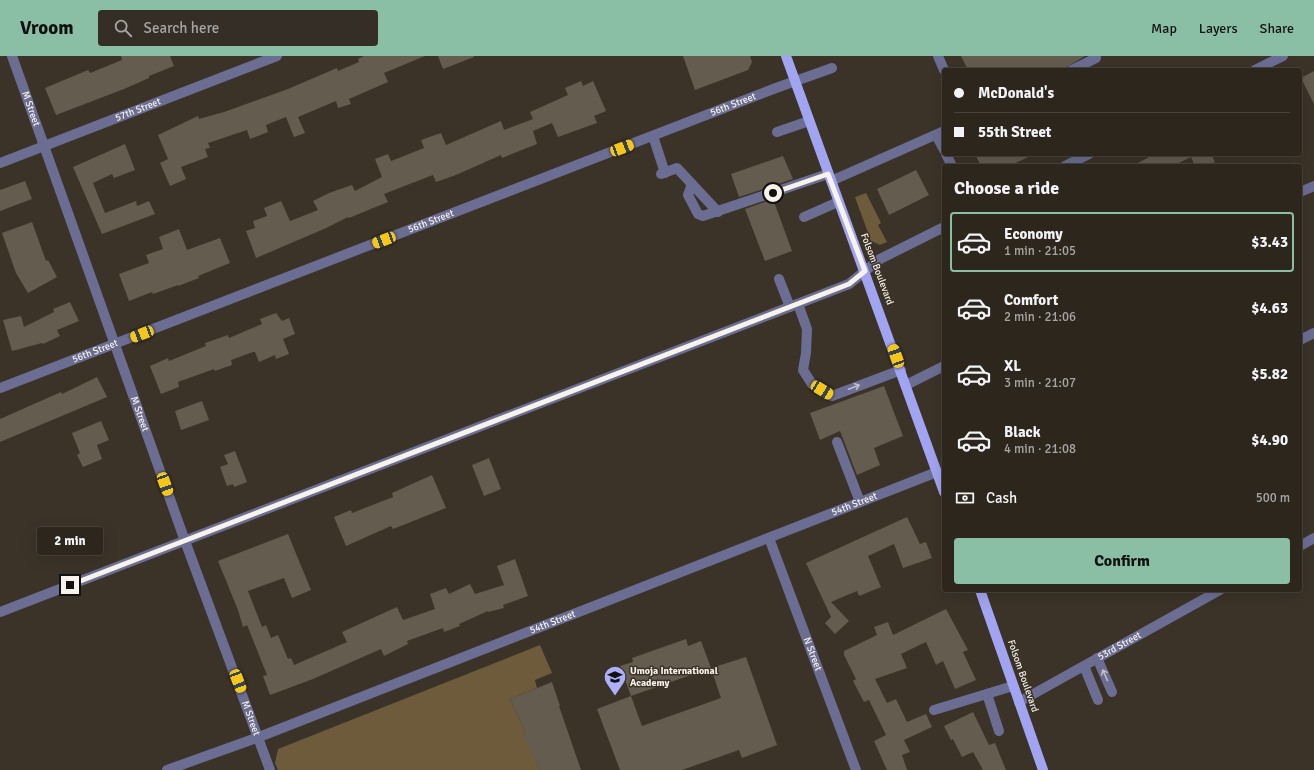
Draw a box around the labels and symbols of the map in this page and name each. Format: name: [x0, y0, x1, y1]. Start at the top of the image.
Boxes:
street label: M Street: [19, 90, 43, 128]
street label: 56th Street: [709, 90, 758, 119]
street label: 57th Street: [113, 95, 163, 124]
car: [609, 138, 635, 158]
route start: [764, 184, 782, 202]
street label: 56th Street: [406, 207, 456, 236]
car: [371, 230, 397, 250]
street label: Folsom Boulevard: [858, 231, 896, 307]
car: [129, 324, 155, 344]
street label: 56th Street: [71, 337, 120, 365]
car: [886, 343, 906, 369]
car: [809, 379, 835, 401]
one-way arrow: [848, 383, 860, 391]
street label: M Street: [128, 395, 152, 434]
car: [155, 471, 175, 497]
street label: 54th Street: [830, 490, 879, 519]
callout: 2 min: [37, 527, 103, 555]
route end: [61, 576, 79, 594]
street label: 54th Street: [528, 608, 578, 637]
street label: 53rd Street: [1096, 629, 1144, 663]
street label: N Street: [801, 636, 824, 673]
street label: Folsom Boulevard: [1005, 638, 1041, 714]
school or university icon: Umoja International Academy: [602, 664, 628, 697]
place label: Umoja International Academy: [630, 665, 718, 689]
car: [228, 668, 248, 694]
one-way arrow: [1101, 669, 1108, 681]
street label: M Street: [239, 699, 263, 738]

